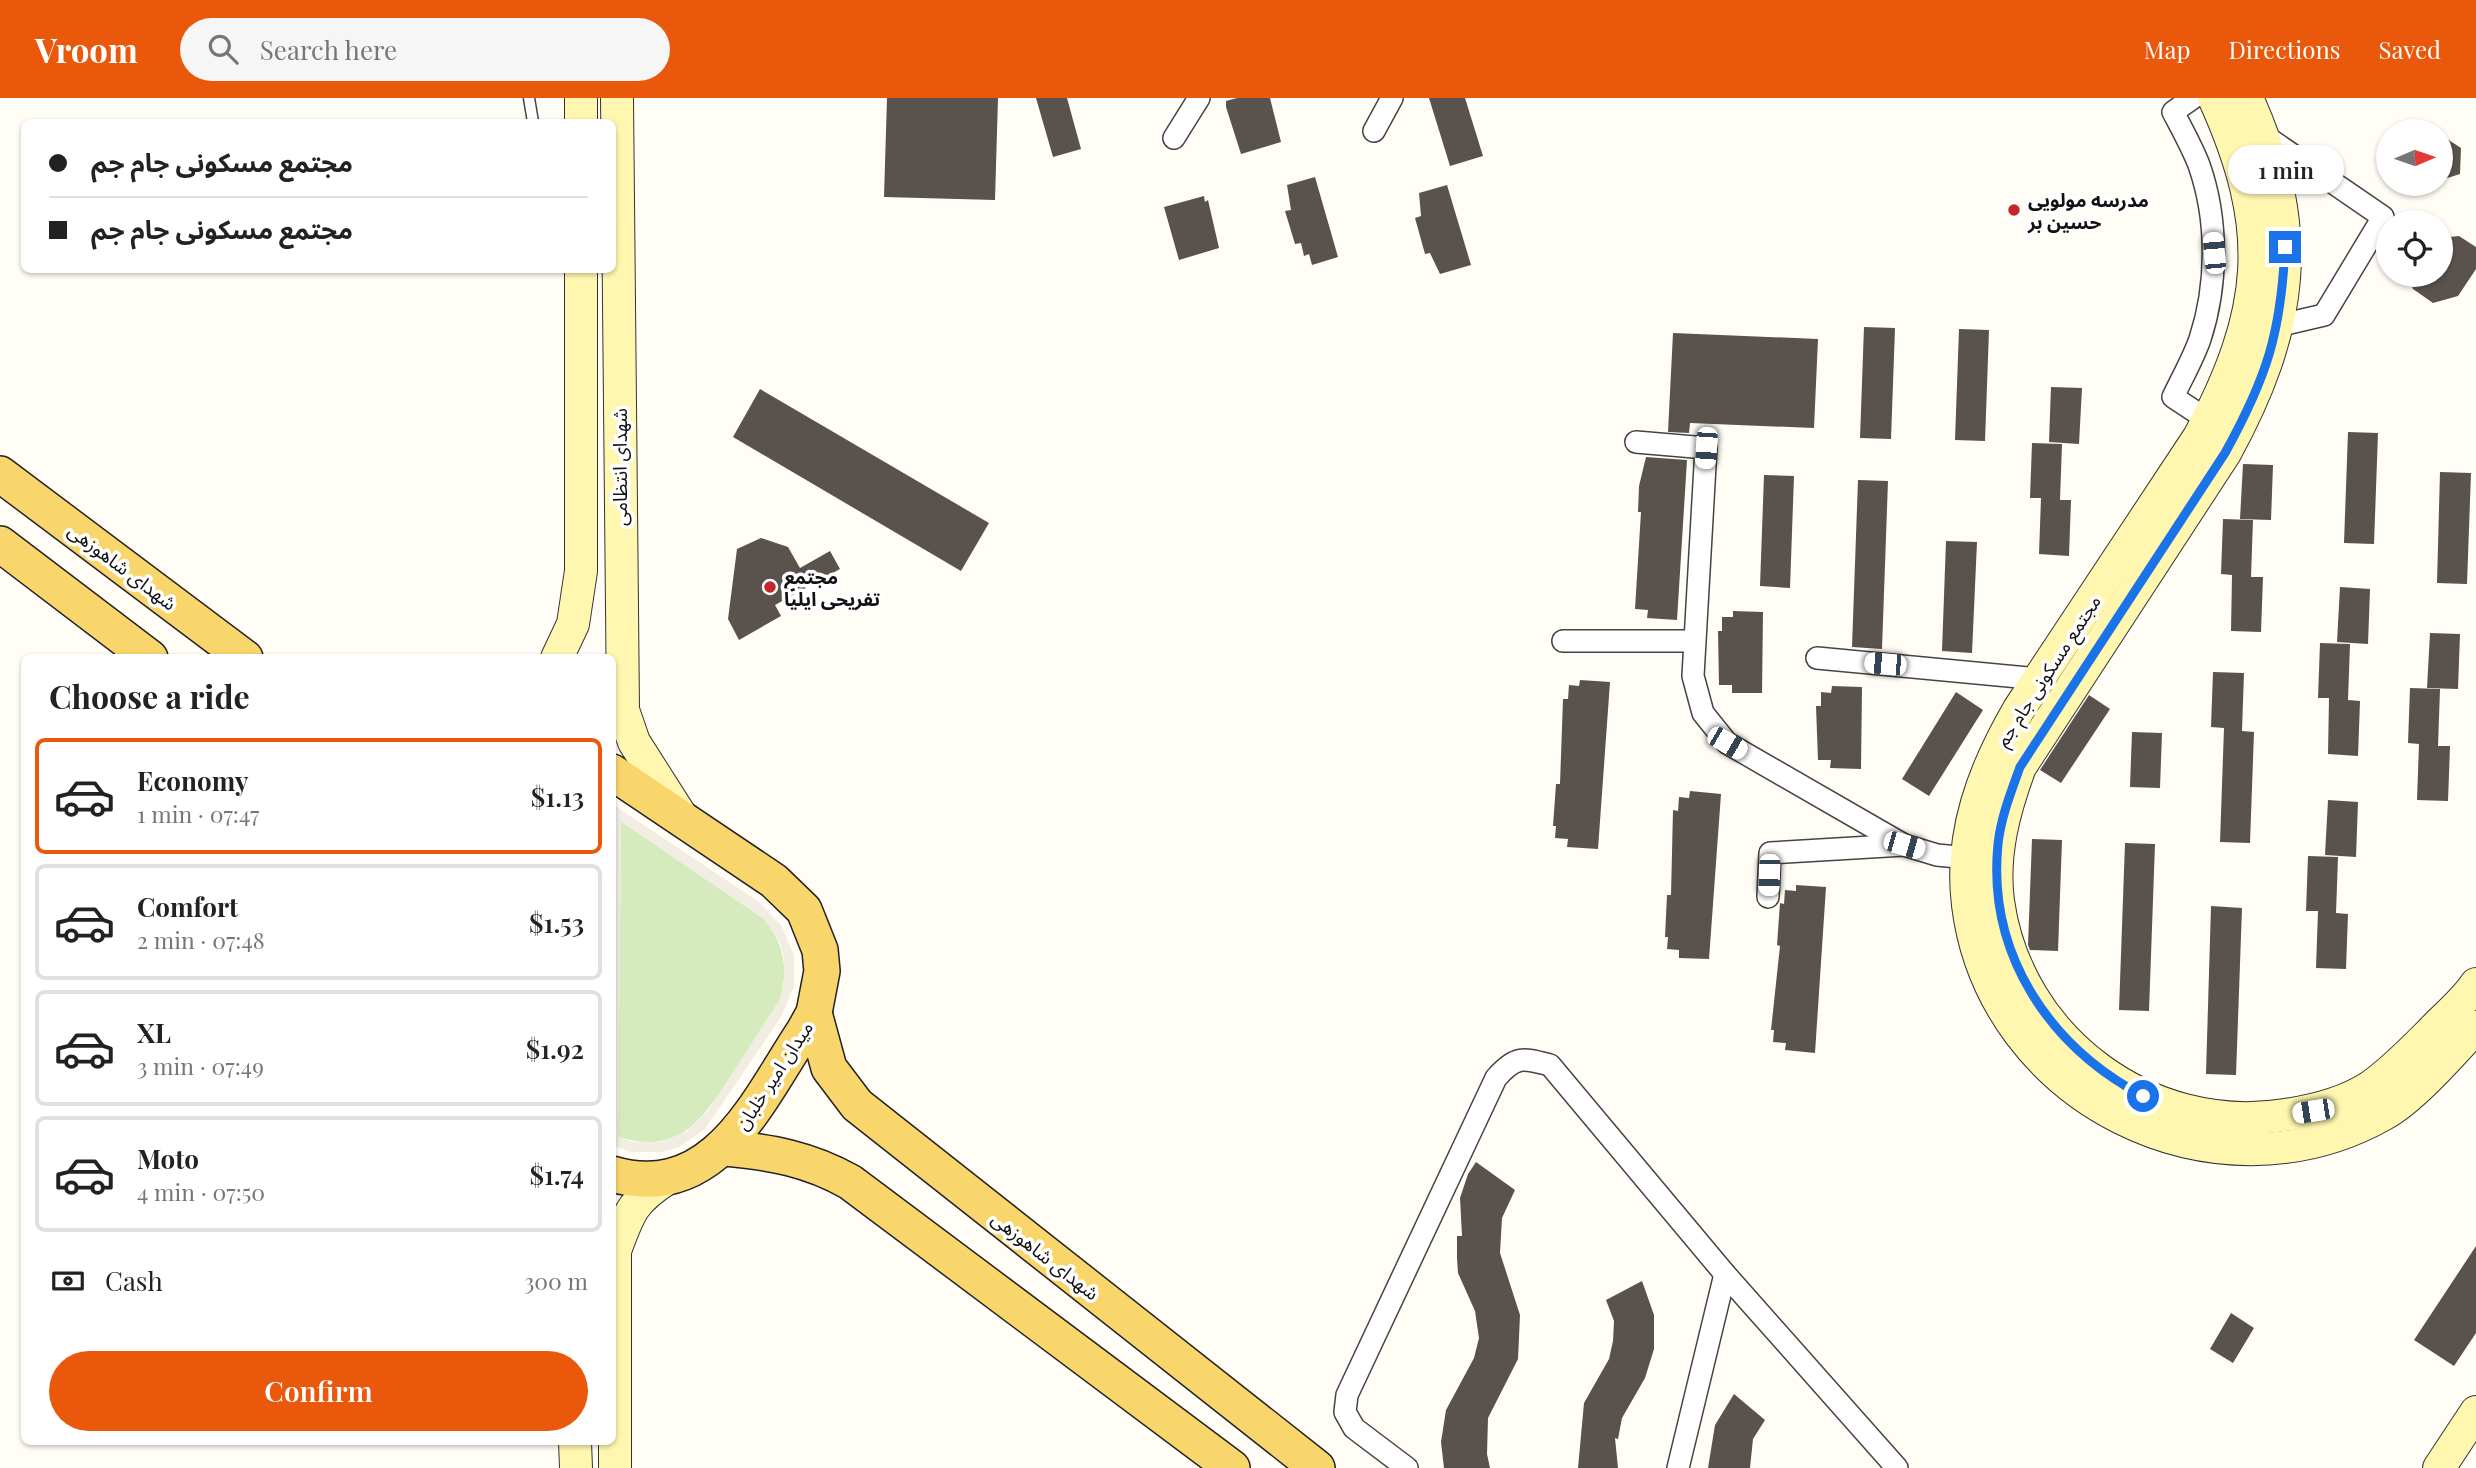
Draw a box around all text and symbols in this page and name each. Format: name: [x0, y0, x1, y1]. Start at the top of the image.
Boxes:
search box: [180, 18, 670, 81]
text: Vroom: [35, 27, 138, 71]
icon: search: [204, 30, 242, 68]
text: Search here: [260, 32, 397, 67]
text: Map: [2144, 33, 2190, 65]
text: Directions: [2228, 33, 2341, 65]
text: Saved: [2379, 33, 2441, 65]
north arrow: [2376, 119, 2454, 196]
map controls: [2376, 119, 2453, 287]
text: مجتمع مسکونی جام جم: [91, 144, 353, 179]
callout: 1 min: [2227, 145, 2343, 194]
text: 1 min: [2258, 154, 2314, 185]
place label: مدرسه مولویی حسین بر: [2027, 186, 2149, 234]
marker: مدرسه مولویی حسین بر: [2006, 202, 2022, 218]
button: locate: [2376, 210, 2453, 287]
text: مجتمع مسکونی جام جم: [91, 211, 353, 246]
car: [2202, 231, 2227, 275]
route end: [2269, 231, 2301, 263]
street label: شهدای انتظامی: [606, 408, 632, 526]
car: [1695, 426, 1718, 470]
street label: شهدای شاهوزهی: [63, 517, 183, 615]
place label: مجتمع تفریحی ایلیا: [784, 563, 880, 611]
marker: مجتمع تفریحی ایلیا: [762, 579, 778, 595]
street label: مجتمع مسکونی جام جم: [1988, 589, 2108, 753]
car: [1864, 652, 1907, 676]
text: Choose a ride: [49, 674, 250, 717]
car: [1704, 723, 1751, 763]
text: Economy: [137, 763, 248, 798]
icon: car: [53, 765, 116, 828]
text: $1.13: [531, 779, 584, 814]
text: 1 min · 07:47: [137, 798, 259, 829]
car: [1881, 829, 1928, 861]
car: [1758, 854, 1781, 896]
text: Comfort: [137, 889, 238, 924]
icon: car: [53, 891, 116, 954]
text: $1.53: [529, 905, 584, 940]
text: 2 min · 07:48: [137, 924, 265, 955]
text: XL: [137, 1015, 171, 1050]
street label: میدان امیر خلبان: [728, 1015, 818, 1135]
icon: car: [53, 1017, 116, 1080]
text: $1.92: [526, 1031, 584, 1066]
text: 3 min · 07:49: [137, 1050, 264, 1081]
route start: [2127, 1080, 2159, 1112]
car: [2291, 1097, 2336, 1125]
text: Moto: [137, 1141, 199, 1176]
icon: car: [53, 1143, 116, 1206]
text: $1.74: [530, 1157, 584, 1192]
text: 4 min · 07:50: [137, 1176, 265, 1207]
street label: شهدای شاهوزهی: [987, 1205, 1105, 1305]
icon: cash: [49, 1262, 87, 1300]
text: Cash: [105, 1263, 163, 1298]
text: 300 m: [524, 1265, 588, 1296]
button: Confirm: [49, 1351, 588, 1431]

